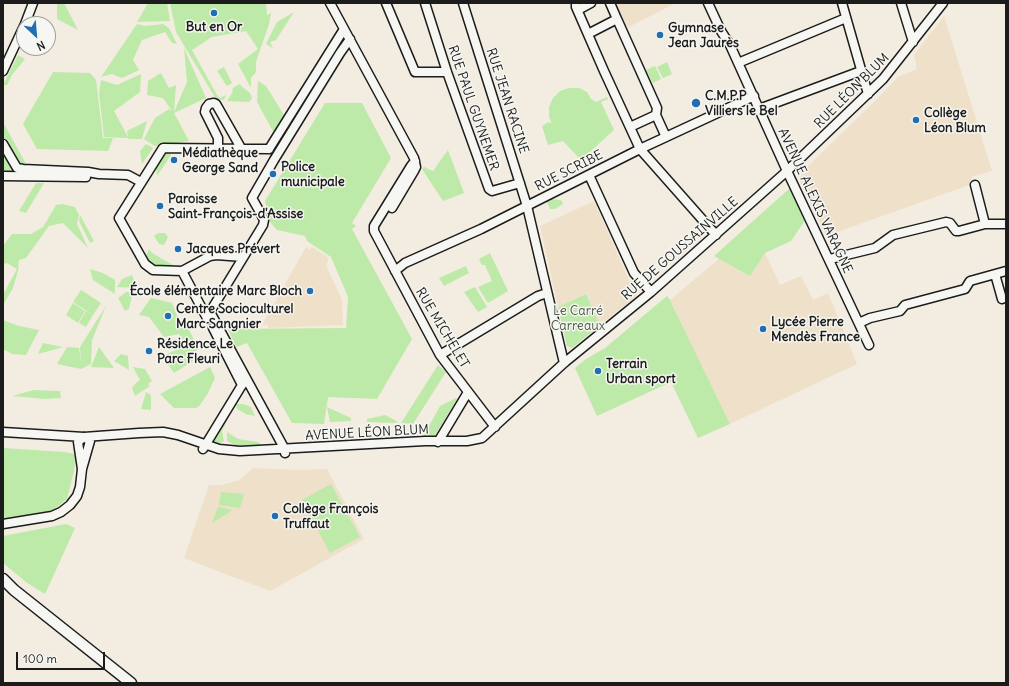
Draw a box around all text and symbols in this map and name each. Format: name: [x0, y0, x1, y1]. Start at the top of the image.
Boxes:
marker: But en Or: [209, 8, 219, 18]
north arrow: [16, 16, 56, 56]
place label: But en Or: [186, 19, 242, 35]
place label: Gymnase Jean Jaurès: [668, 20, 739, 51]
marker: Gymnase Jean Jaurès: [655, 30, 665, 40]
text: N: [34, 38, 47, 54]
street label: RUE PAUL GUYNEMER: [444, 43, 502, 173]
street label: RUE JEAN RACINE: [483, 46, 531, 156]
street label: RUE LÉON BLUM: [811, 50, 893, 132]
place label: C.M.P.P Villiers le Bel: [705, 88, 778, 119]
marker: C.M.P.P Villiers le Bel: [690, 97, 702, 109]
place label: Collège Léon Blum: [924, 105, 986, 136]
marker: Collège Léon Blum: [911, 115, 921, 125]
street label: AVENUE ALEXIS VARAGNE: [774, 126, 856, 276]
place label: Médiathèque George Sand: [182, 145, 258, 176]
street label: RUE SCRIBE: [533, 147, 605, 195]
marker: Médiathèque George Sand: [169, 155, 179, 165]
place label: Police municipale: [281, 159, 345, 190]
marker: Police municipale: [268, 169, 278, 179]
place label: Paroisse Saint-François-d'Assise: [168, 191, 303, 222]
street label: RUE DE GOUSSAINVILLE: [619, 194, 741, 304]
marker: Paroisse Saint-François-d'Assise: [155, 201, 165, 211]
place label: Jacques Prévert: [186, 241, 280, 257]
marker: Jacques Prévert: [173, 244, 183, 254]
place label: École élémentaire Marc Bloch: [130, 283, 302, 299]
street label: RUE MICHELET: [412, 285, 472, 371]
marker: École élémentaire Marc Bloch: [305, 286, 315, 296]
place label: Centre Socioculturel Marc Sangnier: [176, 301, 293, 332]
park label: Le Carré Carreaux: [551, 303, 605, 334]
marker: Centre Socioculturel Marc Sangnier: [163, 311, 173, 321]
place label: Lycée Pierre Mendès France: [771, 314, 860, 345]
marker: Lycée Pierre Mendès France: [758, 324, 768, 334]
place label: Résidence Le Parc Fleuri: [157, 336, 233, 367]
marker: Résidence Le Parc Fleuri: [144, 346, 154, 356]
place label: Terrain Urban sport: [606, 356, 676, 387]
marker: Terrain Urban sport: [593, 366, 603, 376]
street label: AVENUE LÉON BLUM: [305, 422, 429, 444]
place label: Collège François Truffaut: [283, 501, 378, 532]
marker: Collège François Truffaut: [270, 511, 280, 521]
scale bar: [18, 644, 107, 670]
text: 100 m: [23, 651, 57, 666]

